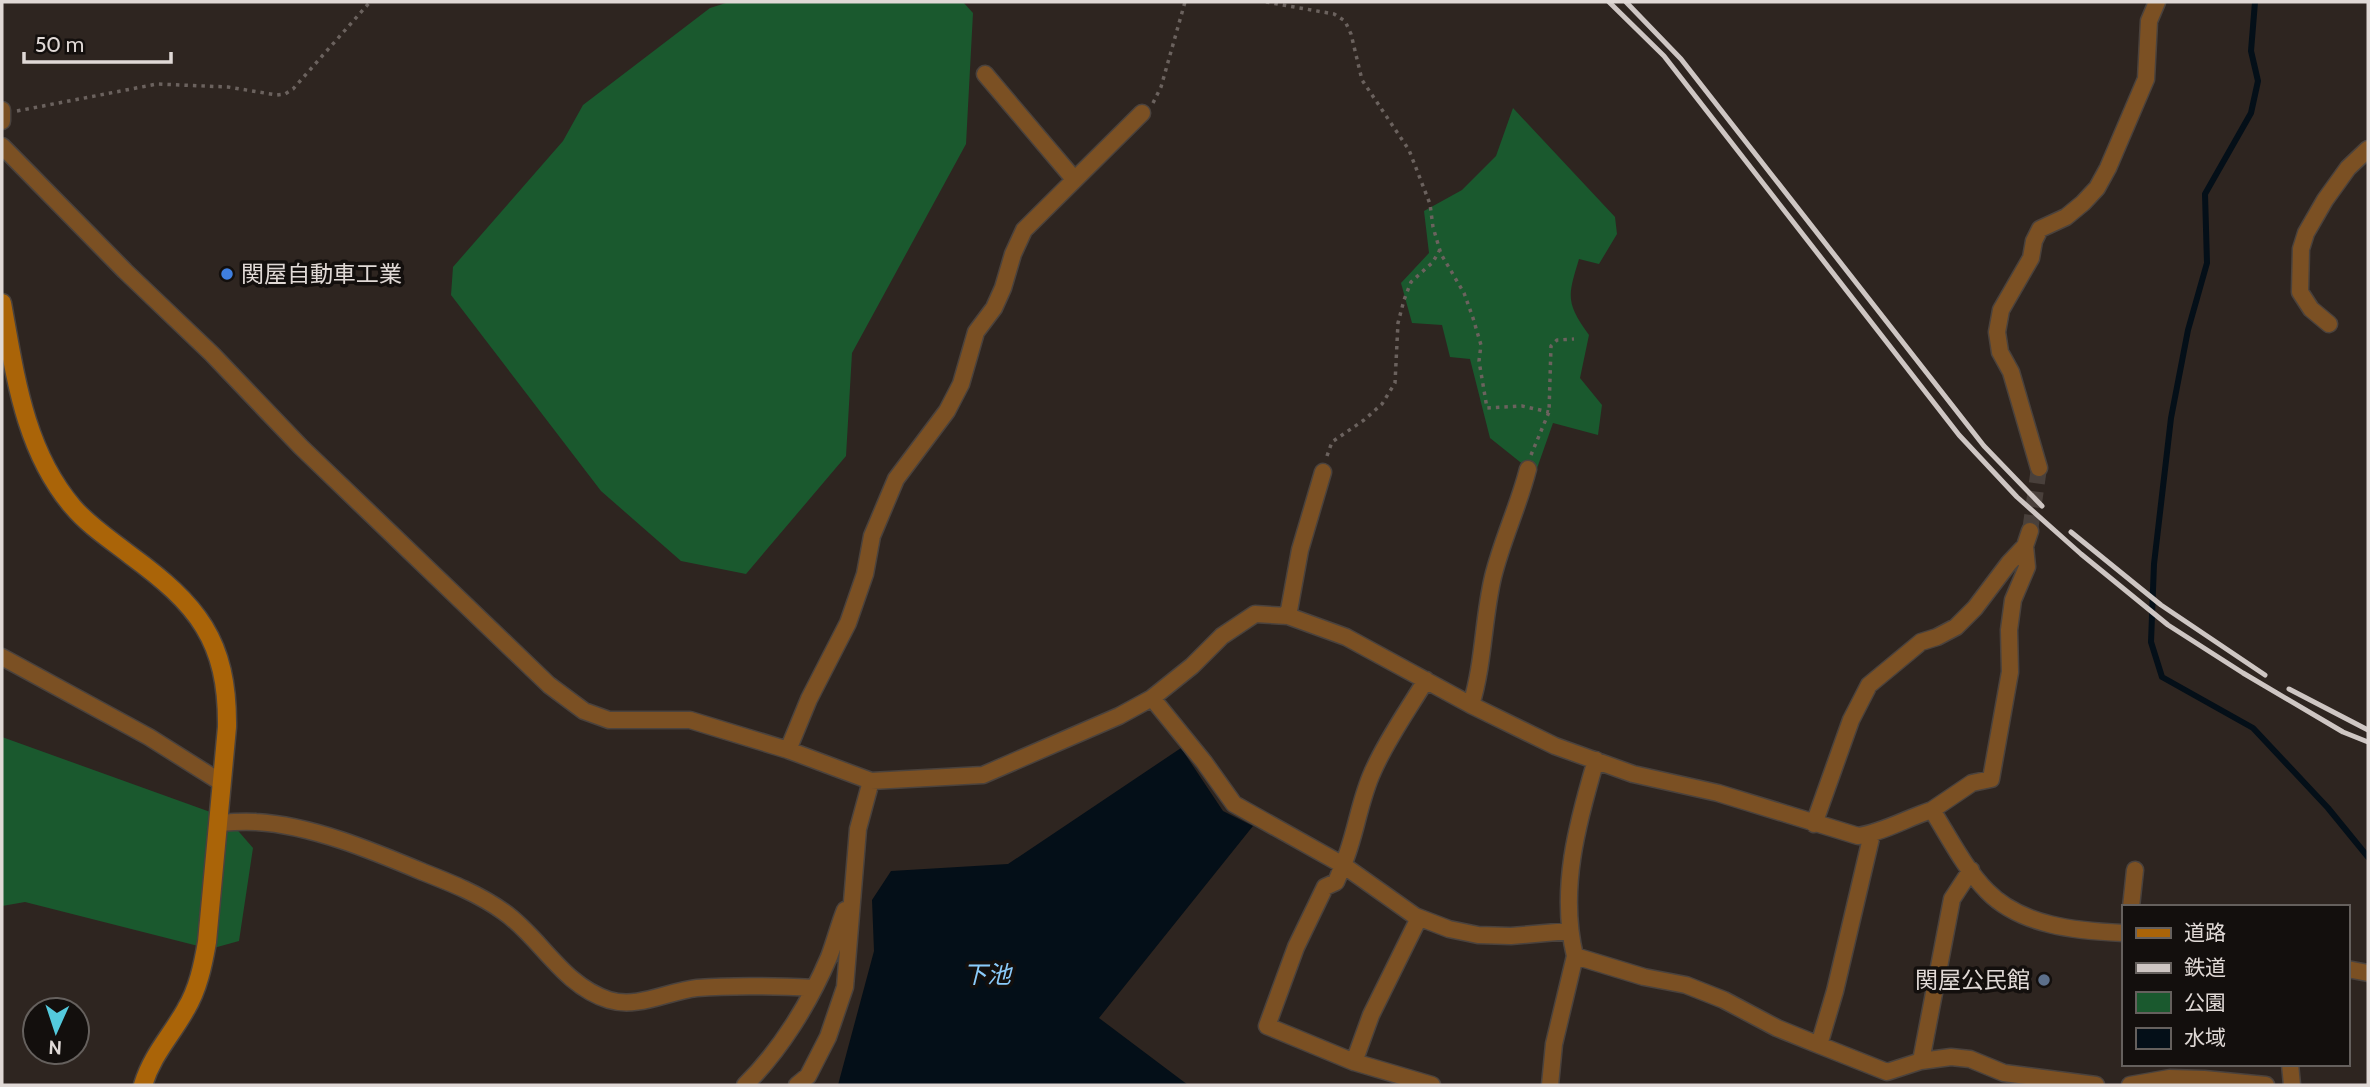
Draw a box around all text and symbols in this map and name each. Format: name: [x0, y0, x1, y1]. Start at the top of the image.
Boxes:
scale bar: [24, 21, 172, 65]
text: 50 m: [35, 32, 84, 57]
place label: 関屋自動車工業: [241, 260, 402, 288]
marker: 関屋自動車工業: [219, 266, 235, 282]
legend: [2122, 905, 2349, 1066]
text: 道路: [2184, 920, 2226, 945]
text: 鉄道: [2184, 955, 2226, 980]
water label: 下池: [963, 960, 1013, 989]
place label: 関屋公民館: [1915, 966, 2030, 994]
marker: 関屋公民館: [2036, 972, 2052, 988]
text: 公園: [2184, 990, 2226, 1015]
north arrow: [21, 996, 91, 1066]
text: 水域: [2184, 1025, 2226, 1050]
text: N: [48, 1036, 62, 1059]

